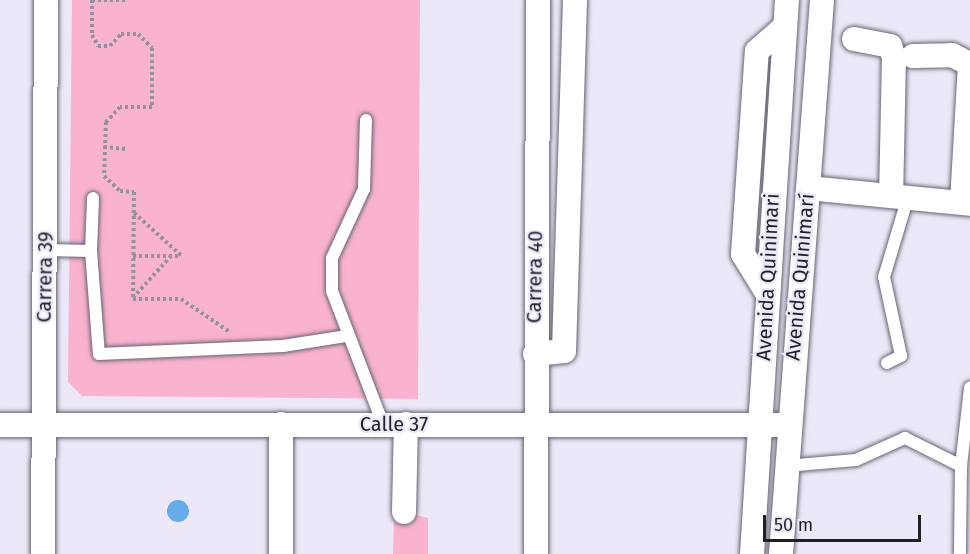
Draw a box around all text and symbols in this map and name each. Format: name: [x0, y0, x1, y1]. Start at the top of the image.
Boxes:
street label: Avenida Quinimari: [752, 193, 784, 361]
street label: Avenida Quinimarí: [781, 193, 819, 361]
street label: Carrera 40: [522, 230, 548, 324]
street label: Carrera 39: [32, 231, 58, 323]
street label: Calle 37: [360, 412, 428, 436]
scale bar: [766, 503, 924, 541]
text: 50 m: [774, 514, 813, 536]

